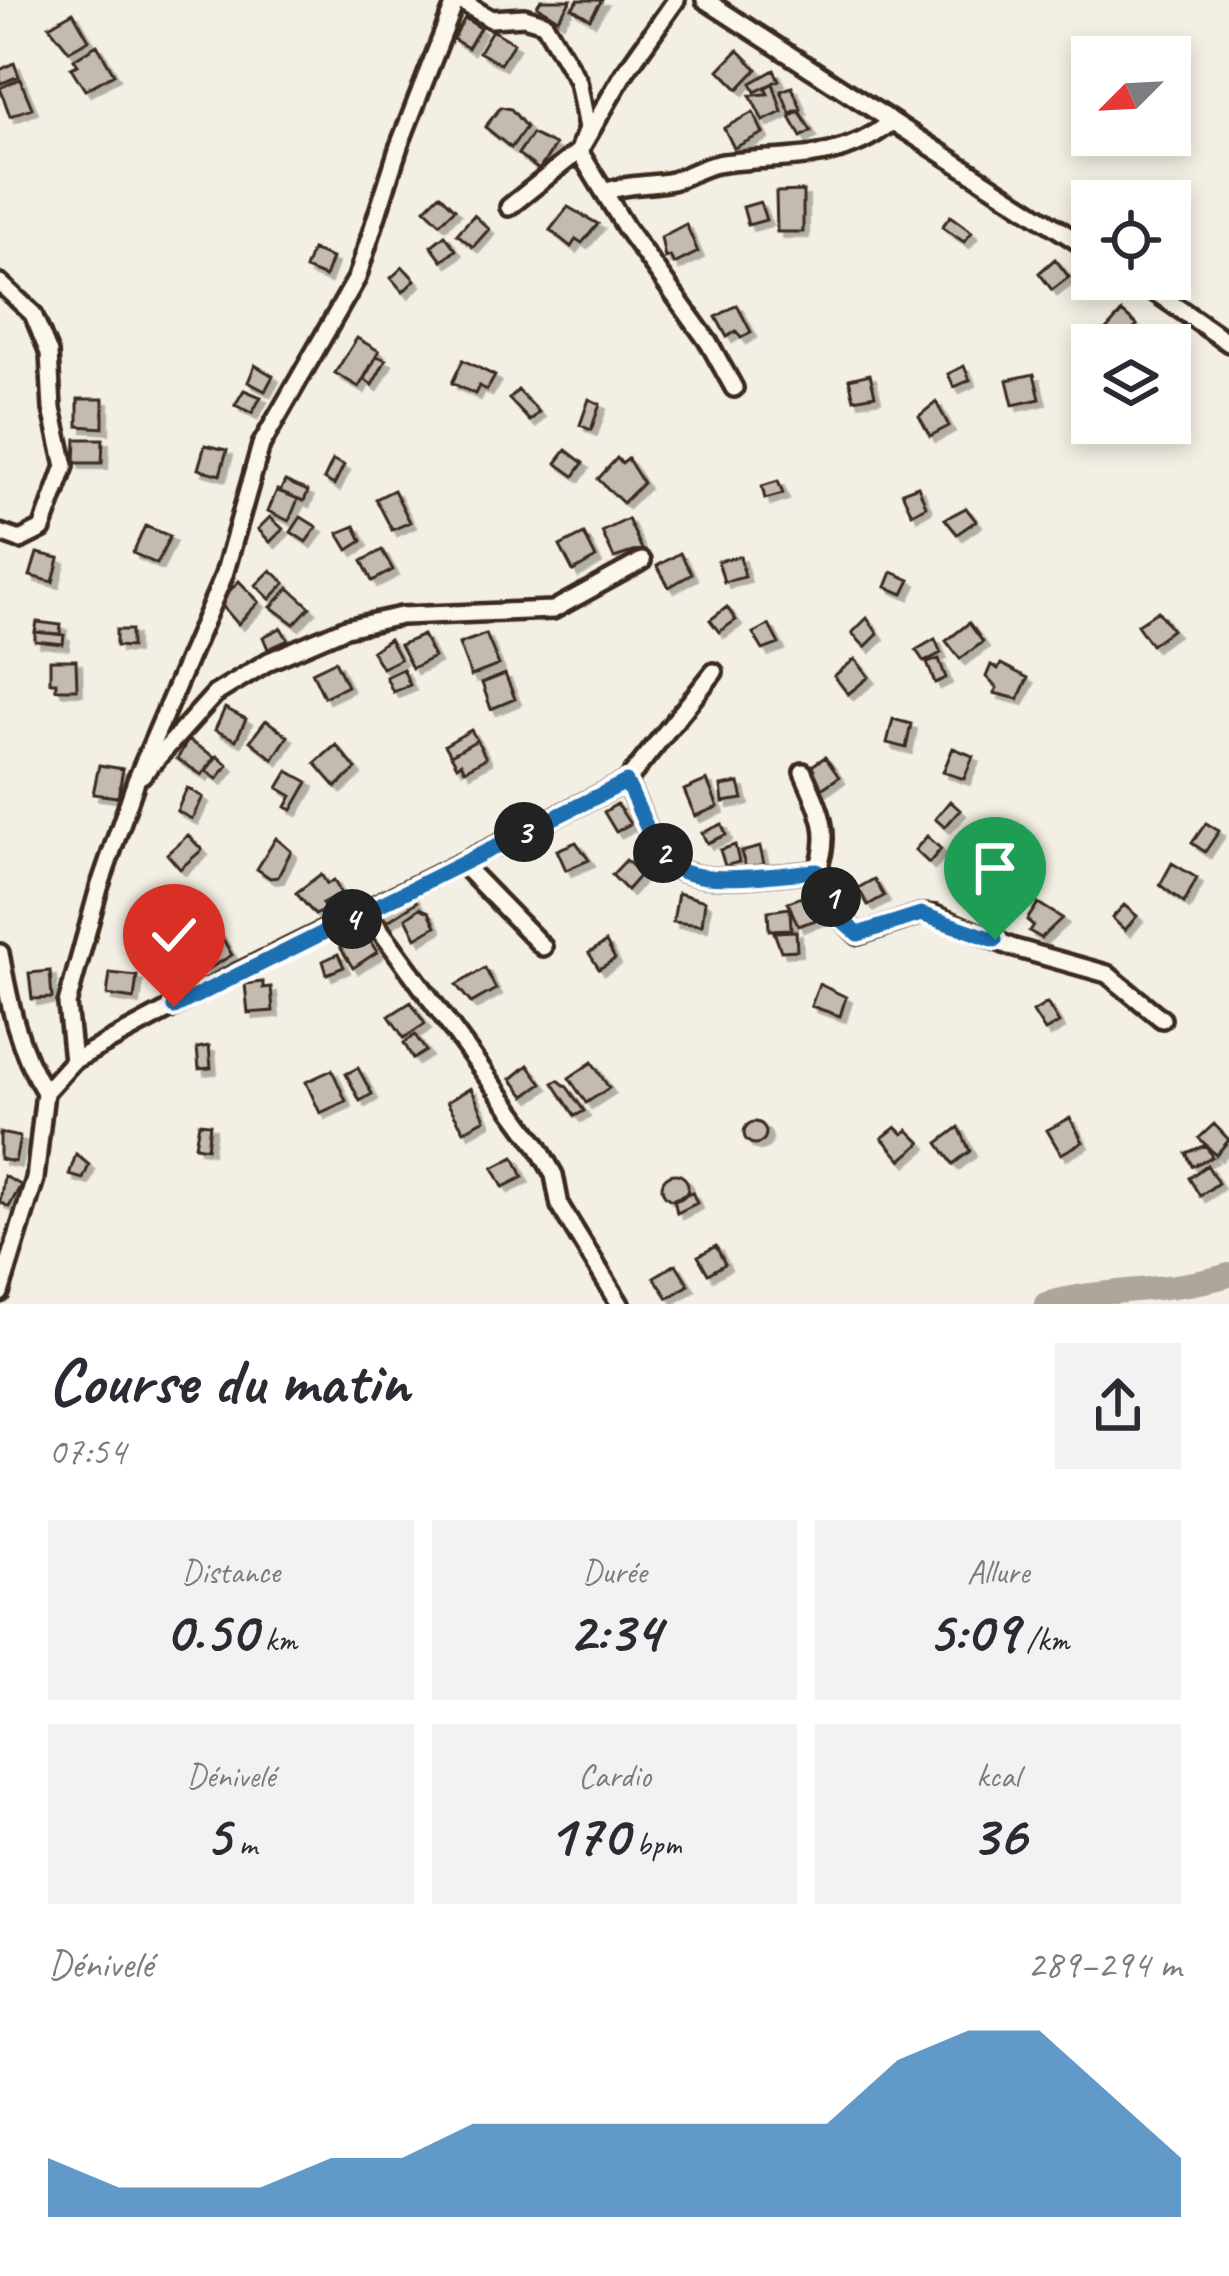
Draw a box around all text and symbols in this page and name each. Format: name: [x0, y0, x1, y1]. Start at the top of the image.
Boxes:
north arrow: [1071, 36, 1191, 156]
map controls: [1071, 36, 1191, 444]
button: locate: [1071, 180, 1191, 300]
button: layers: [1071, 324, 1191, 444]
pin: 3: [494, 802, 554, 862]
text: 3: [517, 811, 531, 853]
pin: [944, 817, 1046, 940]
pin: 2: [633, 823, 693, 883]
text: 2: [656, 832, 670, 874]
icon: arrive: [962, 835, 1028, 901]
pin: 1: [801, 867, 861, 927]
text: 1: [824, 876, 838, 918]
pin: [123, 884, 225, 1007]
pin: 4: [322, 889, 382, 949]
text: 4: [345, 898, 359, 940]
icon: check: [141, 902, 207, 968]
text: Course du matin: [48, 1340, 409, 1423]
button: share: [1055, 1343, 1181, 1469]
text: 07:54: [48, 1427, 126, 1476]
text: Distance: [182, 1551, 280, 1593]
text: Durée: [582, 1551, 647, 1593]
text: Allure: [967, 1551, 1029, 1593]
text: 0.50: [165, 1593, 257, 1669]
text: 2:34: [568, 1593, 661, 1669]
text: 5:09: [927, 1593, 1018, 1669]
text: km: [257, 1619, 297, 1661]
text: /km: [1018, 1619, 1069, 1661]
text: Dénivelé: [186, 1755, 275, 1797]
text: Cardio: [578, 1755, 651, 1797]
text: kcal: [976, 1755, 1020, 1797]
text: 5: [205, 1797, 231, 1873]
text: 170: [547, 1797, 628, 1873]
text: 36: [971, 1797, 1026, 1873]
text: m: [231, 1823, 257, 1865]
text: bpm: [628, 1823, 682, 1865]
text: Dénivelé: [48, 1940, 153, 1989]
text: 289–294 m: [1027, 1940, 1181, 1989]

